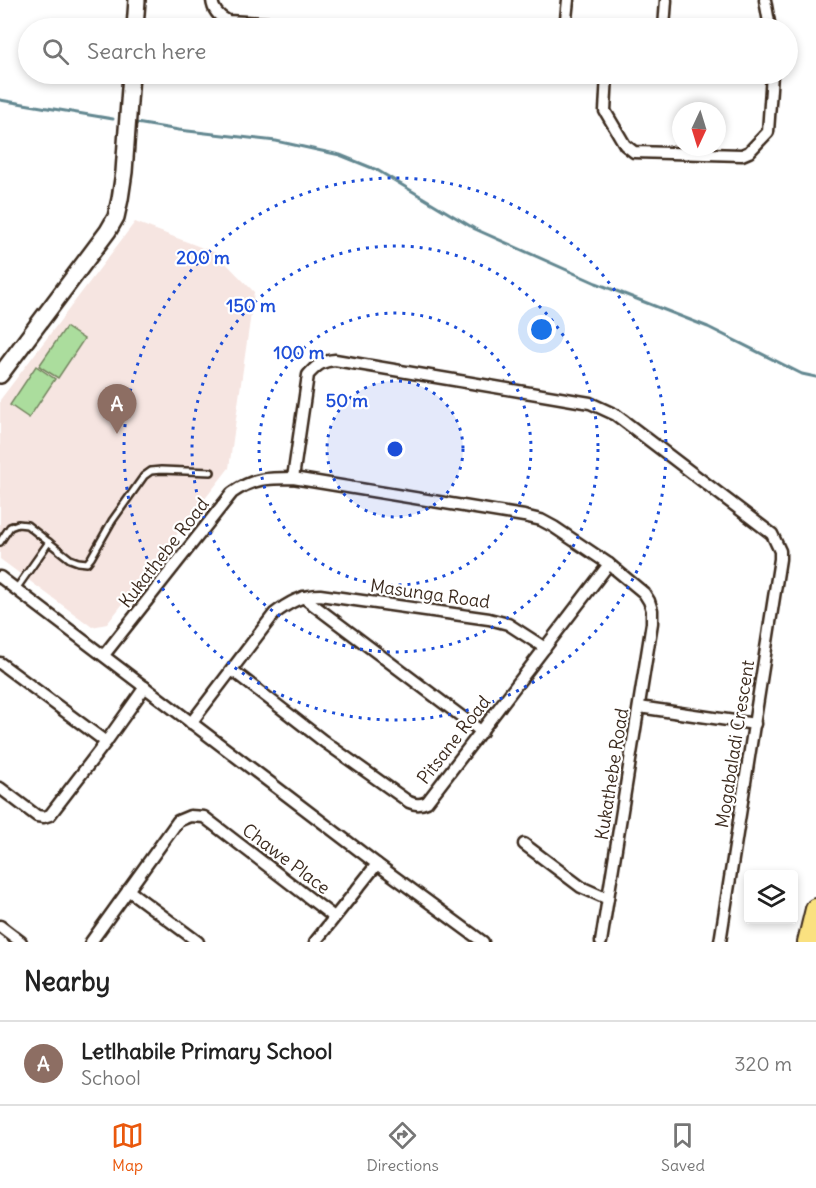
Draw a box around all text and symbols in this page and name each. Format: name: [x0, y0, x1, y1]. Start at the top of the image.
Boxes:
search box: [18, 18, 798, 84]
icon: search: [39, 35, 72, 68]
text: Search here: [87, 37, 206, 65]
north arrow: [672, 102, 726, 156]
text: 200 m: [176, 246, 230, 269]
text: 150 m: [226, 294, 276, 317]
your location: [527, 315, 556, 344]
text: 100 m: [274, 341, 325, 364]
pin: A: [98, 384, 136, 434]
text: 50 m: [326, 389, 368, 412]
centre of rings: [385, 439, 405, 459]
street label: Kukathebe Road: [114, 493, 214, 612]
street label: Masunga Road: [369, 574, 492, 613]
street label: Mogabaladi Crescent: [710, 658, 759, 829]
street label: Pitsane Road: [412, 691, 496, 789]
street label: Kukathebe Road: [590, 706, 633, 841]
street label: Chawe Place: [238, 818, 335, 899]
map controls: [744, 870, 798, 924]
button: layers: [744, 870, 798, 924]
text: Nearby: [24, 965, 110, 998]
text: Letlhabile Primary School: [81, 1037, 332, 1065]
text: A: [37, 1051, 50, 1076]
text: 320 m: [734, 1051, 792, 1076]
text: School: [81, 1065, 141, 1090]
tab: Map: [111, 1119, 144, 1175]
tab: Directions: [366, 1119, 439, 1175]
tab: Saved: [661, 1119, 705, 1175]

